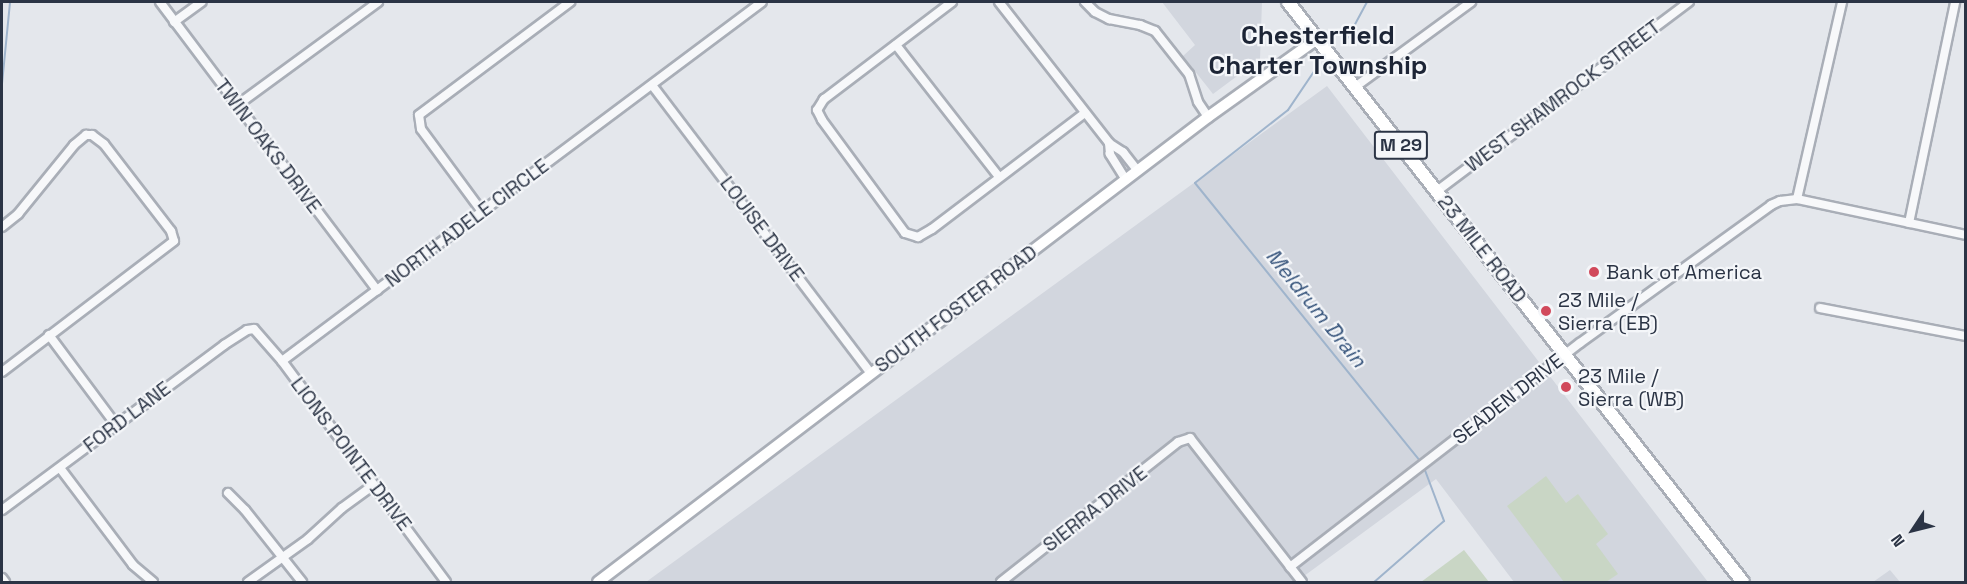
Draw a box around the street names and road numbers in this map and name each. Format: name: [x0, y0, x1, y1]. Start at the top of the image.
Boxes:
street label: WEST SHAMROCK STREET: [1460, 14, 1666, 178]
street label: TWIN OAKS DRIVE: [210, 74, 326, 218]
road number: M 29: [1372, 130, 1430, 160]
street label: NORTH ADELE CIRCLE: [380, 154, 554, 292]
street label: LOUISE DRIVE: [715, 172, 809, 286]
street label: 23 MILE ROAD: [1432, 190, 1532, 308]
street label: SOUTH FOSTER ROAD: [870, 240, 1042, 378]
street label: SEADEN DRIVE: [1448, 348, 1568, 450]
street label: LIONS POINTE DRIVE: [285, 373, 417, 535]
street label: FORD LANE: [79, 376, 175, 458]
street label: SIERRA DRIVE: [1038, 461, 1152, 557]

